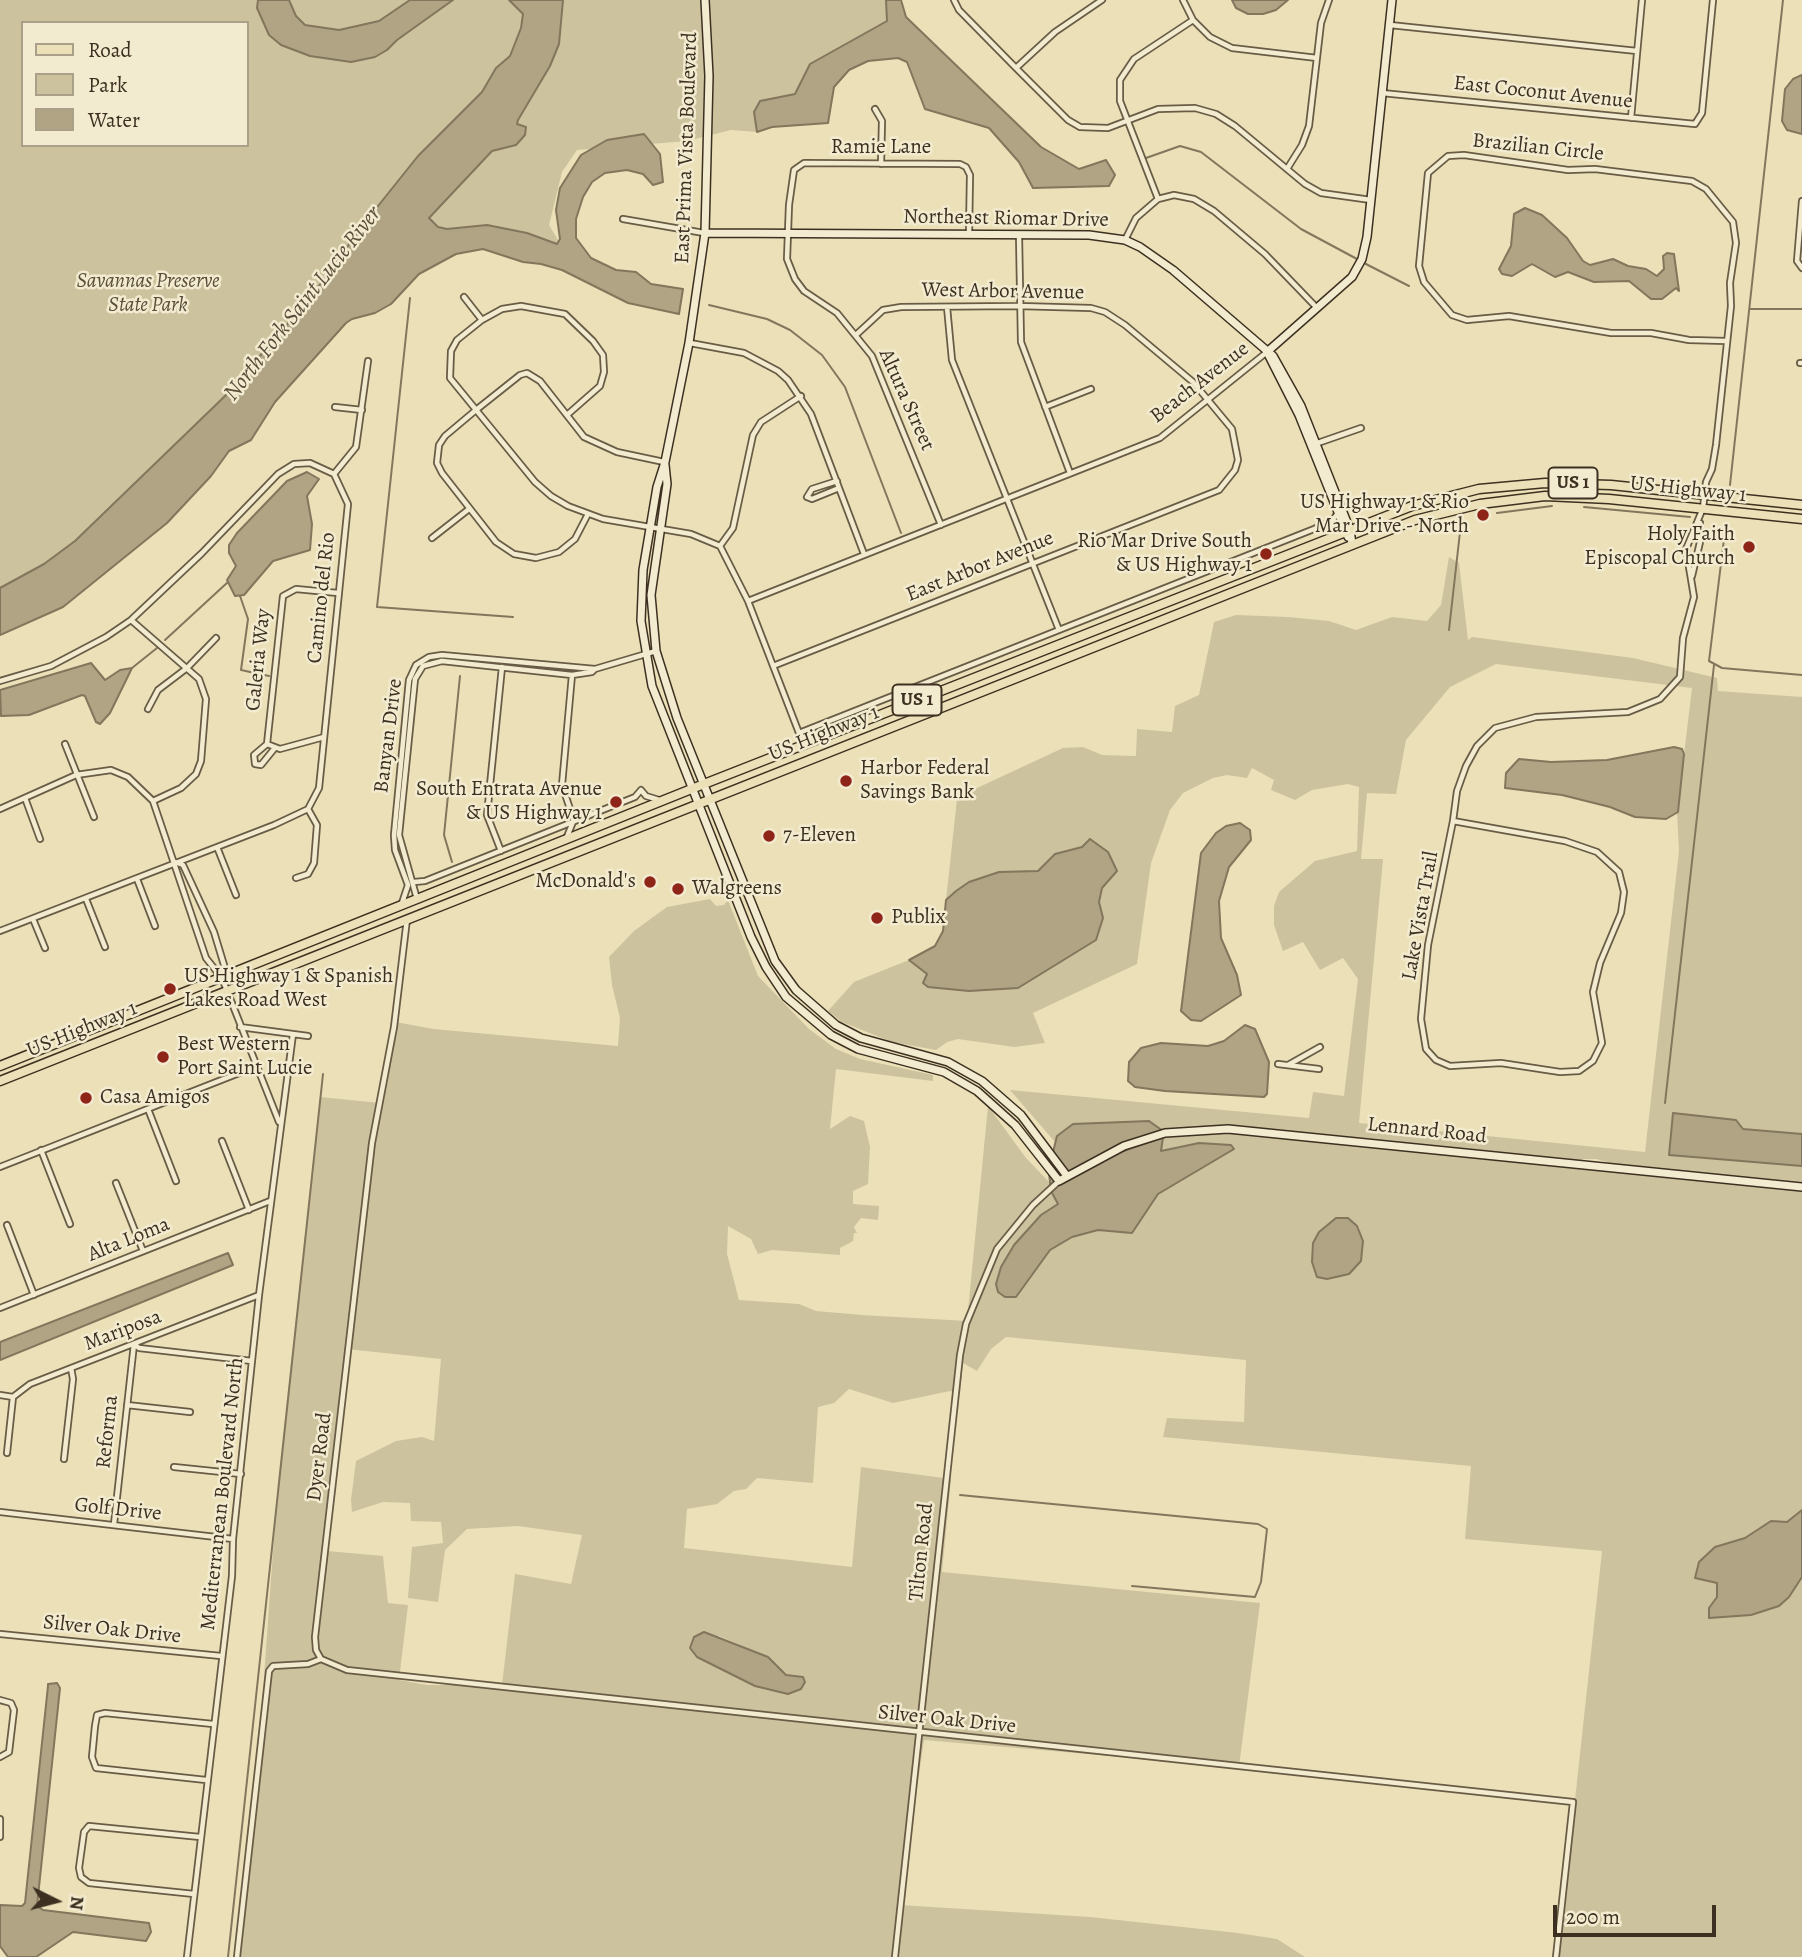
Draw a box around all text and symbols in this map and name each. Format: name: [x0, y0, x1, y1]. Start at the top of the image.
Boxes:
legend: [21, 21, 248, 147]
street label: East Prima Vista Boulevard: [670, 32, 704, 264]
text: Road: [88, 36, 132, 64]
text: Park: [88, 71, 127, 99]
street label: East Coconut Avenue: [1452, 71, 1634, 115]
text: Water: [88, 106, 140, 134]
street label: Brazilian Circle: [1471, 129, 1605, 167]
street label: Ramie Lane: [831, 135, 931, 161]
water label: North Fork Saint Lucie River: [218, 201, 388, 407]
street label: Northeast Riomar Drive: [903, 205, 1109, 233]
park label: Savannas Preserve State Park: [76, 269, 220, 319]
street label: West Arbor Avenue: [921, 278, 1085, 306]
street label: Beach Avenue: [1146, 337, 1254, 429]
street label: Altura Street: [872, 345, 940, 455]
road number: US 1: [1548, 468, 1598, 498]
street label: US Highway 1: [1628, 471, 1748, 509]
place label: US Highway 1 & Rio Mar Drive - North: [1300, 490, 1469, 540]
marker: US Highway 1 & Rio Mar Drive - North: [1475, 507, 1491, 523]
place label: Holy Faith Episcopal Church: [1584, 522, 1735, 572]
street label: East Arbor Avenue: [902, 526, 1058, 608]
place label: Rio Mar Drive South & US Highway 1: [1077, 529, 1252, 579]
street label: Camino del Rio: [303, 531, 341, 665]
marker: Holy Faith Episcopal Church: [1741, 539, 1757, 555]
marker: Rio Mar Drive South & US Highway 1: [1258, 546, 1274, 562]
street label: Galeria Way: [241, 608, 277, 712]
street label: Banyan Drive: [369, 677, 409, 795]
road number: US 1: [892, 684, 942, 716]
street label: US Highway 1: [765, 700, 883, 768]
place label: Harbor Federal Savings Bank: [860, 756, 989, 806]
marker: Harbor Federal Savings Bank: [838, 773, 854, 789]
place label: South Entrata Avenue & US Highway 1: [416, 777, 602, 827]
marker: South Entrata Avenue & US Highway 1: [608, 794, 624, 810]
place label: 7-Eleven: [783, 823, 856, 849]
marker: 7-Eleven: [761, 828, 777, 844]
street label: Lake Vista Trail: [1397, 849, 1445, 983]
place label: McDonald's: [535, 869, 636, 895]
marker: McDonald's: [642, 874, 658, 890]
place label: Walgreens: [692, 876, 782, 902]
marker: Walgreens: [670, 881, 686, 897]
place label: Publix: [891, 905, 946, 931]
marker: Publix: [869, 910, 885, 926]
place label: US Highway 1 & Spanish Lakes Road West: [184, 964, 393, 1014]
marker: US Highway 1 & Spanish Lakes Road West: [162, 981, 178, 997]
street label: US Highway 1: [23, 996, 141, 1064]
place label: Best Western Port Saint Lucie: [177, 1032, 312, 1082]
marker: Best Western Port Saint Lucie: [155, 1049, 171, 1065]
place label: Casa Amigos: [100, 1085, 210, 1111]
marker: Casa Amigos: [78, 1090, 94, 1106]
street label: Lennard Road: [1366, 1112, 1488, 1150]
street label: Alta Loma: [84, 1212, 174, 1268]
street label: Mariposa: [81, 1305, 165, 1357]
street label: Mediterranean Boulevard North: [196, 1356, 250, 1632]
street label: Reforma: [92, 1394, 124, 1470]
street label: Dyer Road: [302, 1411, 338, 1503]
street label: Golf Drive: [73, 1493, 163, 1527]
street label: Tilton Road: [904, 1502, 940, 1602]
street label: Silver Oak Drive: [42, 1610, 182, 1650]
street label: Silver Oak Drive: [877, 1700, 1017, 1740]
north arrow: [21, 1866, 91, 1936]
scale bar: [1557, 1890, 1720, 1934]
text: N: [63, 1895, 91, 1911]
text: 200 m: [1566, 1903, 1620, 1931]

